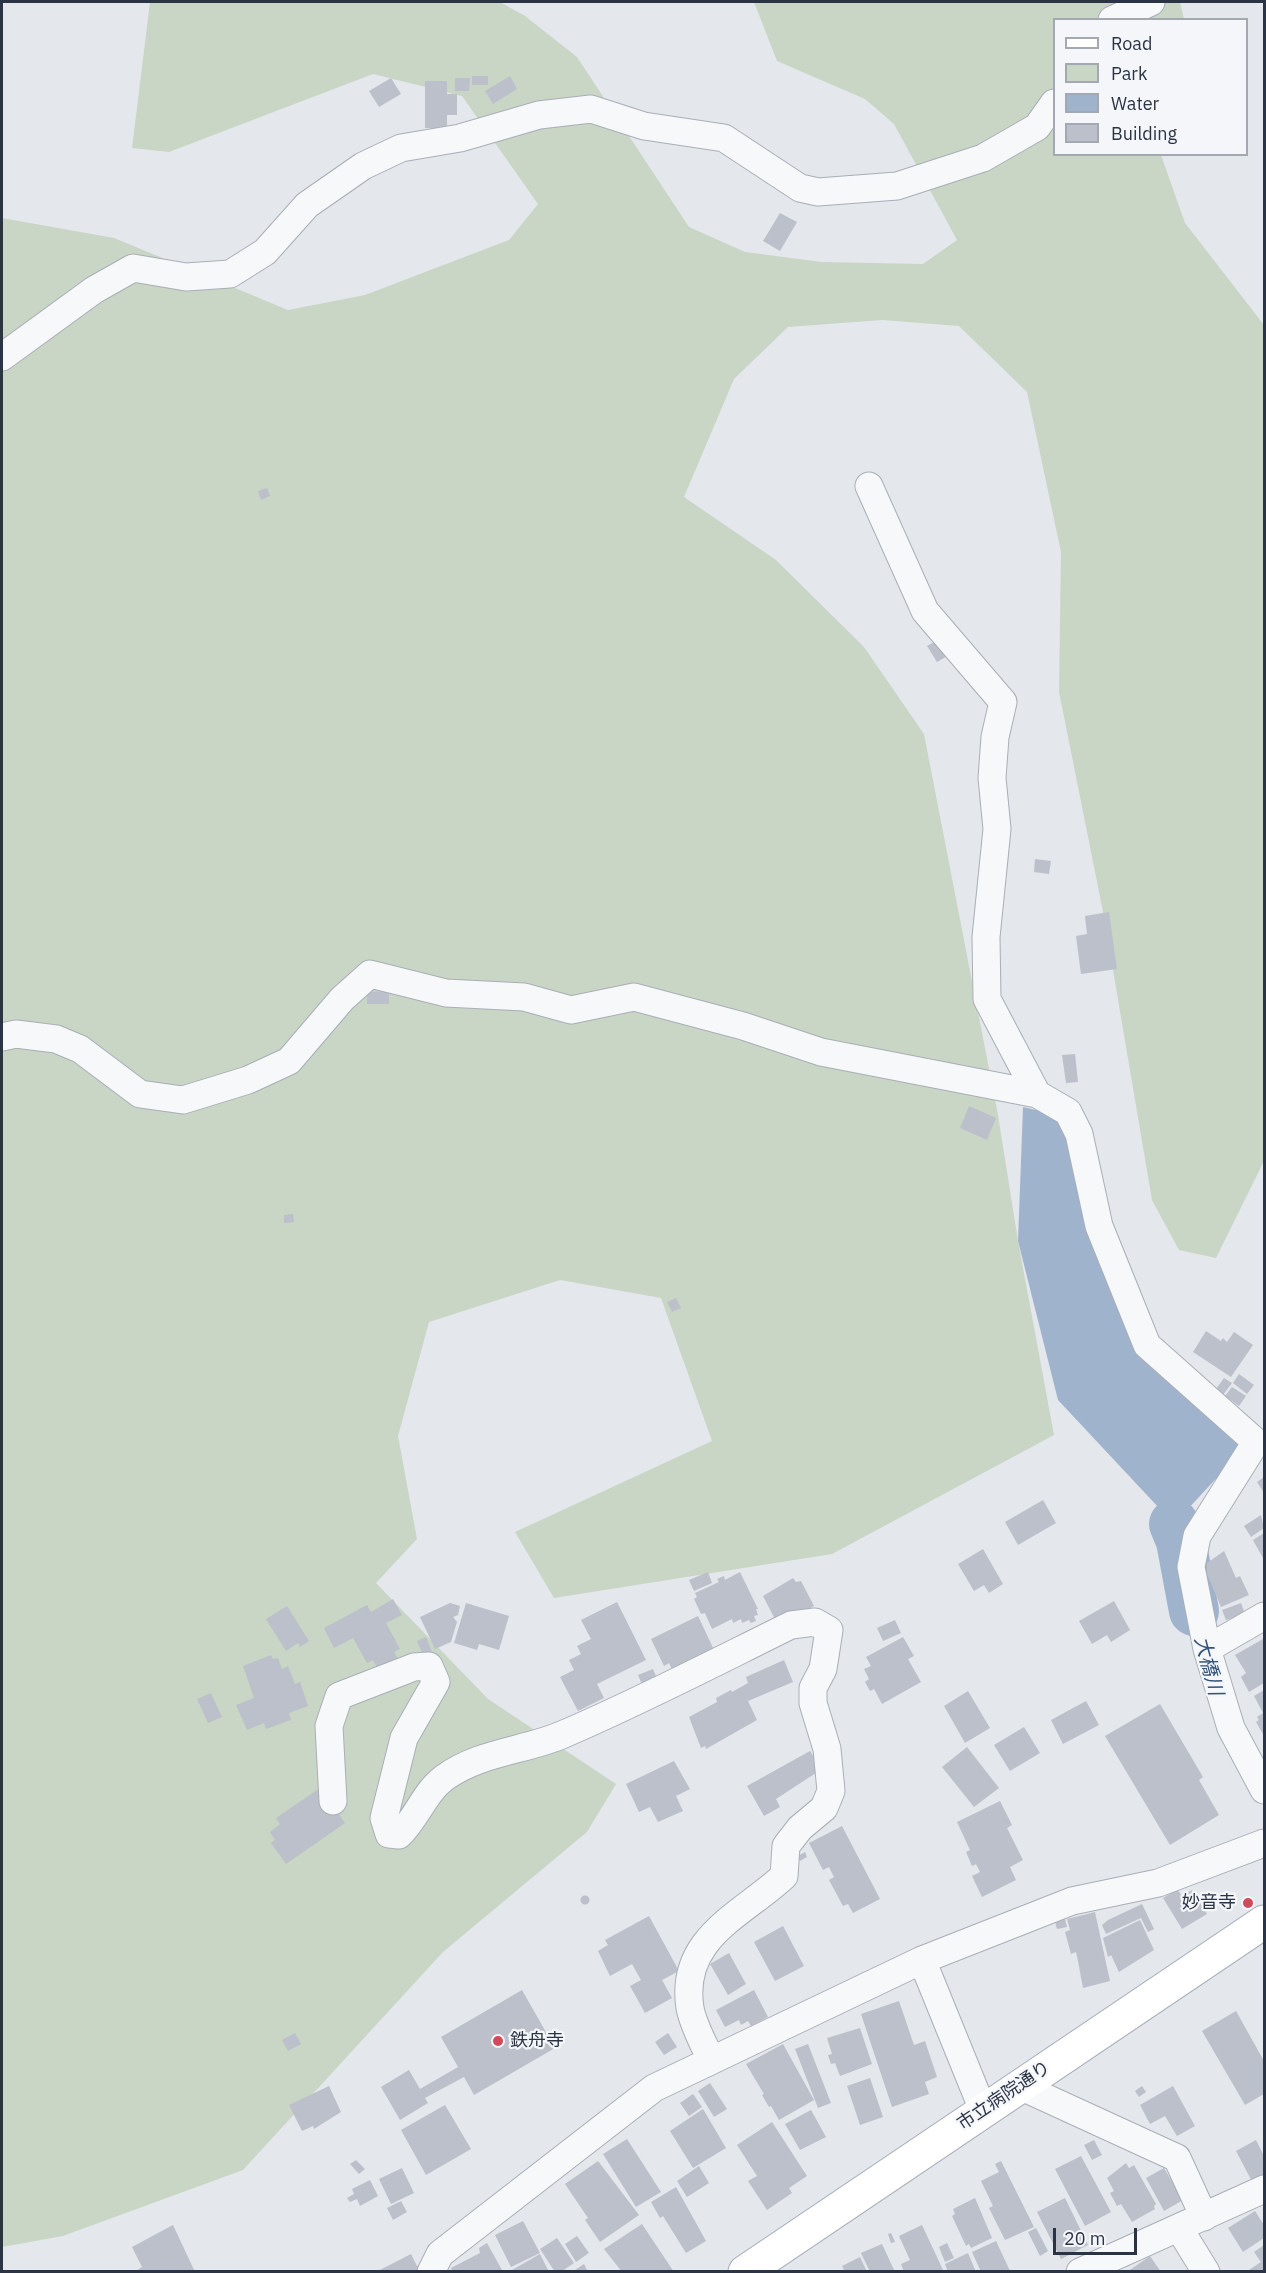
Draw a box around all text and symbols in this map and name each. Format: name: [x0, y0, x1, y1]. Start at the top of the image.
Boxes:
legend: [1053, 18, 1248, 156]
text: Road: [1111, 32, 1152, 55]
text: Park: [1111, 62, 1147, 85]
text: Water: [1111, 92, 1159, 115]
text: Building: [1111, 122, 1177, 145]
water label: 大橋川: [1189, 1634, 1227, 1698]
place label: 妙音寺: [1182, 1892, 1236, 1914]
marker: 妙音寺: [1241, 1896, 1255, 1910]
place label: 鉄舟寺: [510, 2030, 564, 2052]
marker: 鉄舟寺: [491, 2034, 505, 2048]
street label: 市立病院通り: [953, 2057, 1055, 2135]
scale bar: [1056, 2216, 1140, 2254]
text: 20 m: [1064, 2227, 1106, 2250]

